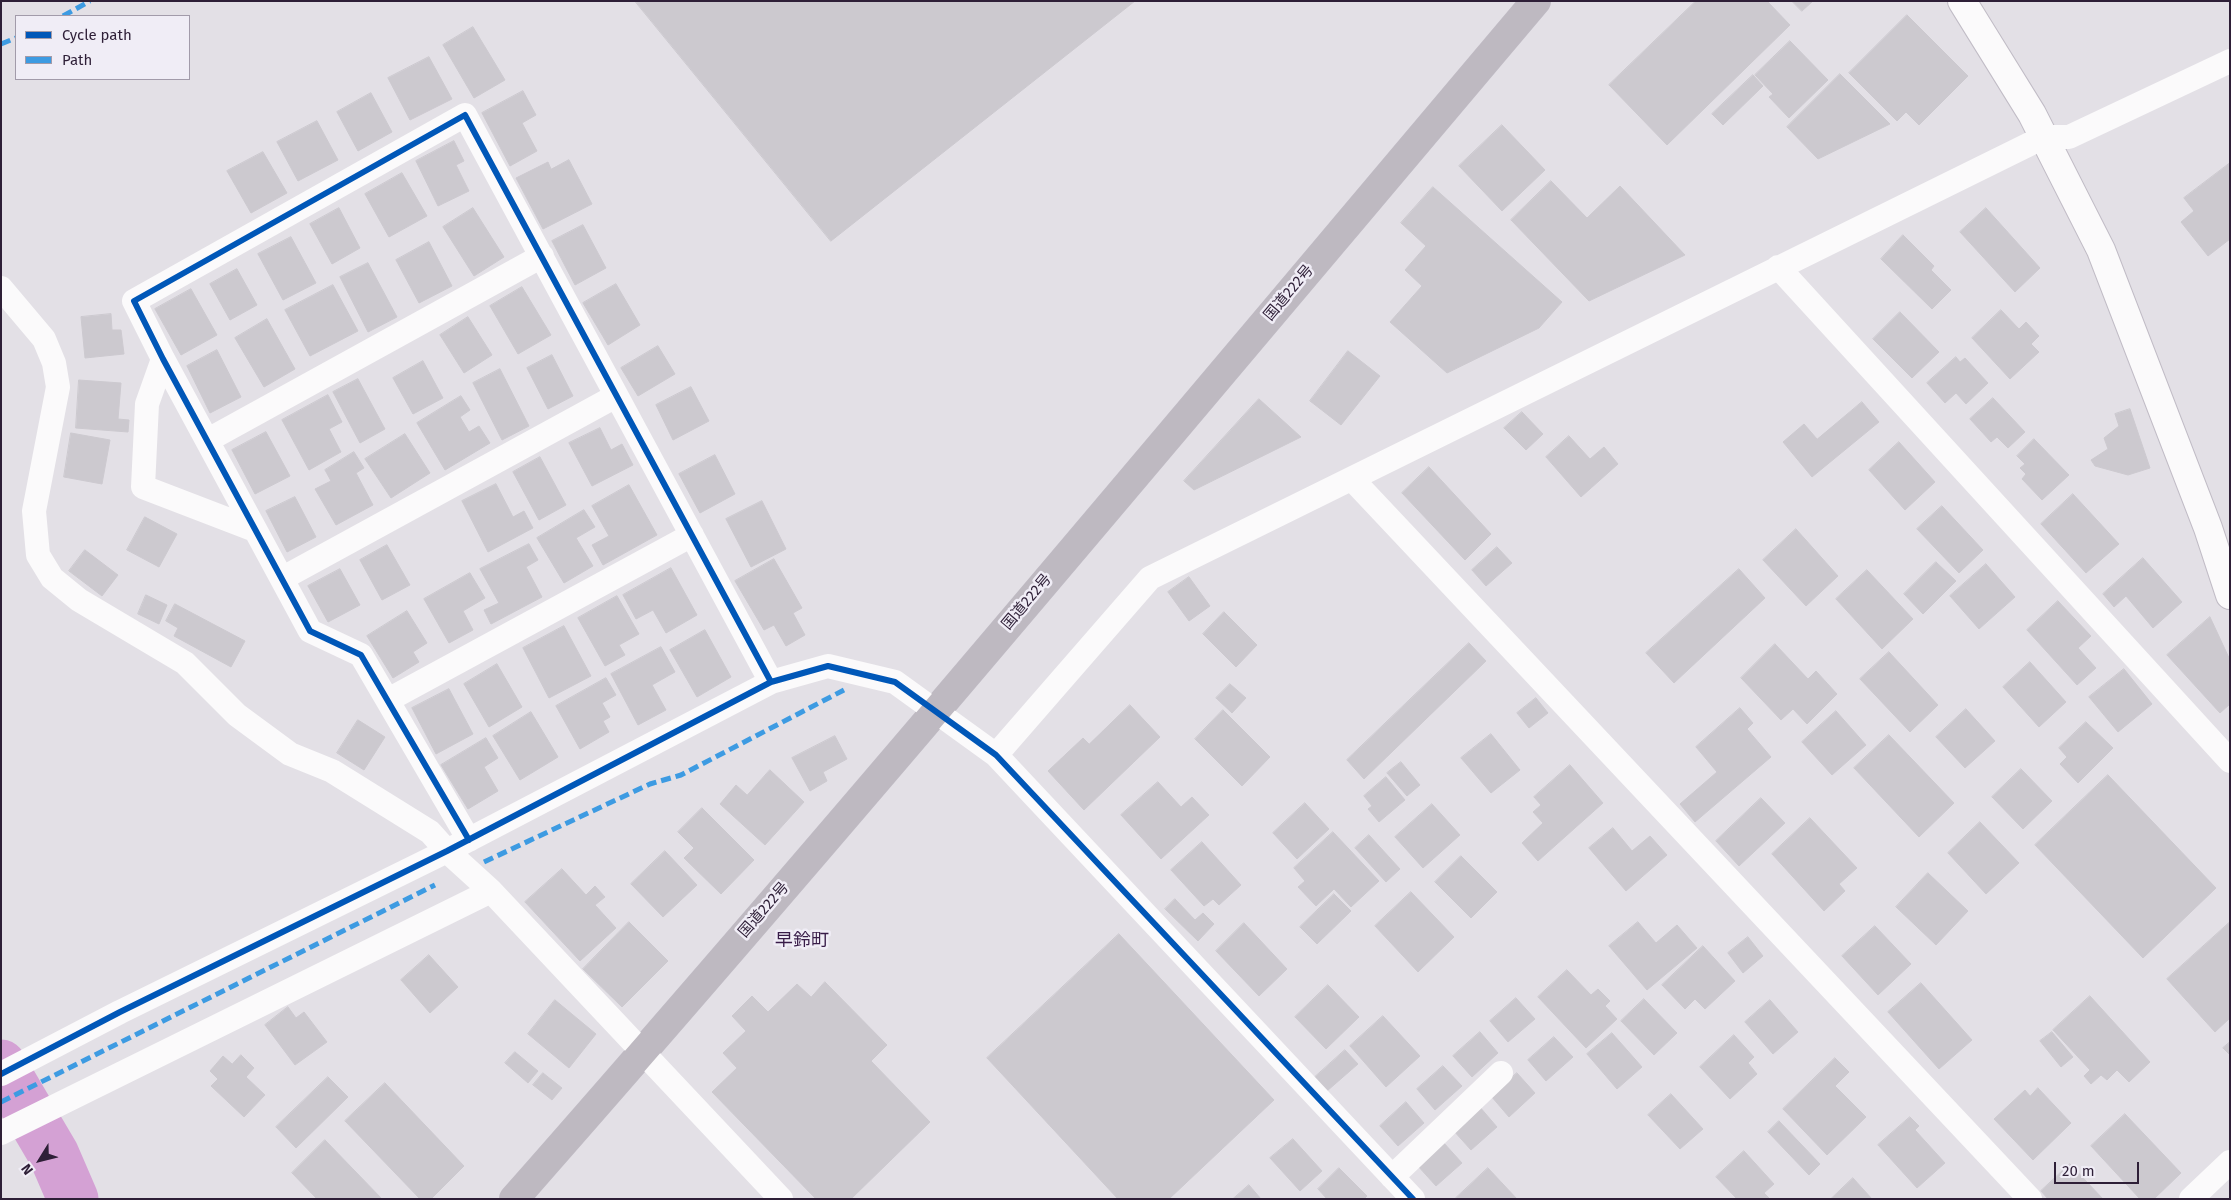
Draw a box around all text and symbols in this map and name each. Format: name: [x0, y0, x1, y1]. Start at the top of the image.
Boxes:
legend: [15, 15, 190, 80]
text: Cycle path: [62, 26, 132, 44]
text: Path: [62, 51, 92, 69]
street label: 国道222号: [1260, 261, 1318, 325]
street label: 国道222号: [998, 570, 1056, 634]
street label: 国道222号: [735, 879, 793, 941]
district label: 早鈴町: [775, 930, 829, 952]
north arrow: [15, 1135, 65, 1185]
scale bar: [2056, 1152, 2141, 1184]
text: N: [18, 1160, 37, 1178]
text: 20 m: [2062, 1162, 2095, 1180]

